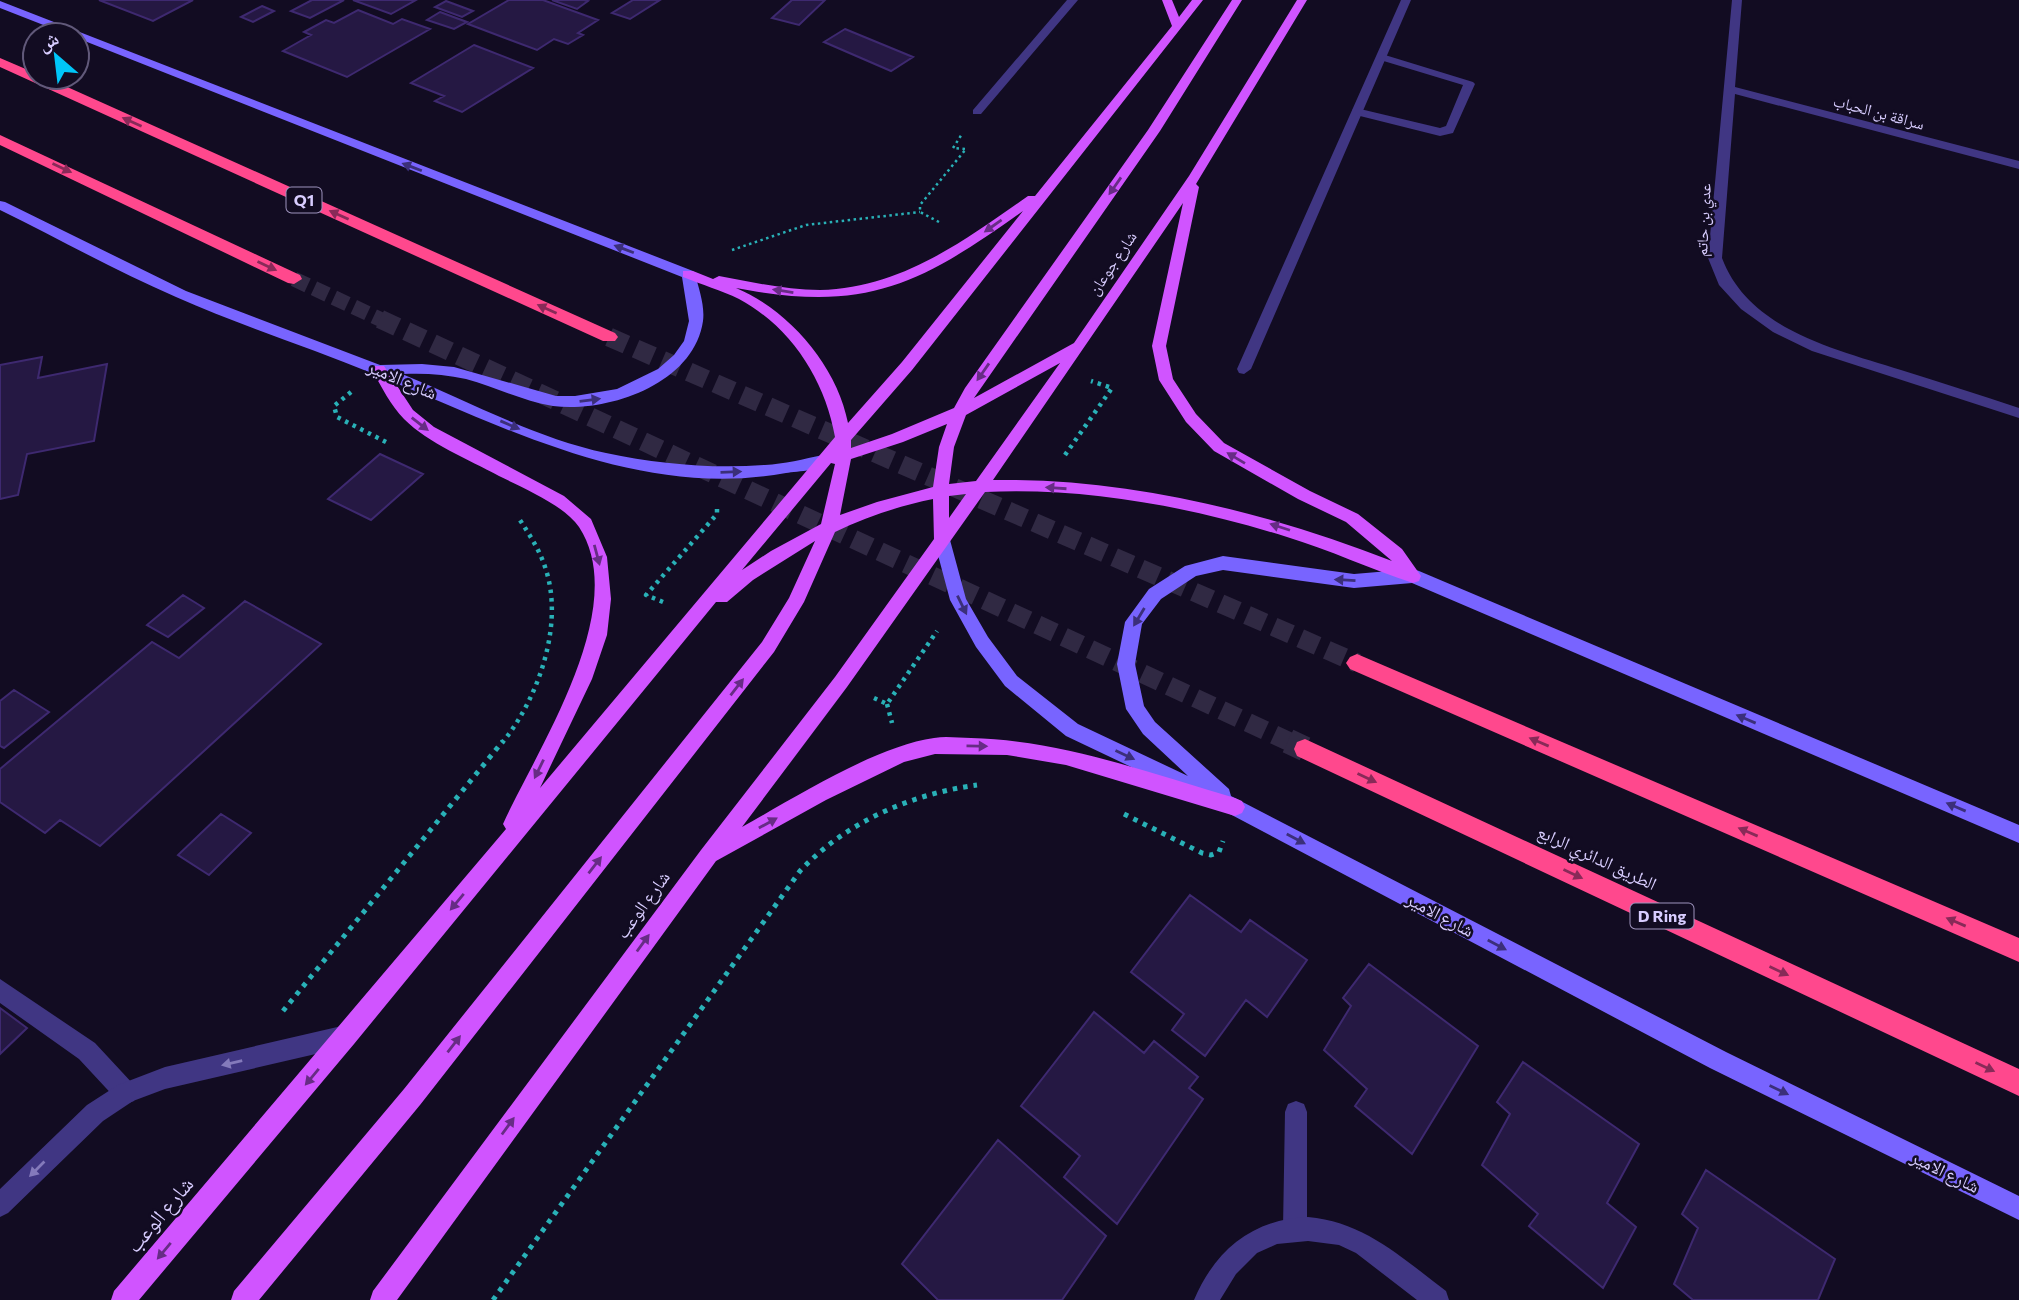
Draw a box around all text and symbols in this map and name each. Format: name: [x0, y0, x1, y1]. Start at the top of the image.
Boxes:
north arrow: [21, 21, 91, 91]
text: ش: [33, 26, 63, 56]
street label: سراقة بن الحباب: [1831, 90, 1927, 135]
one-way arrow: [122, 116, 142, 128]
one-way arrow: [402, 161, 423, 172]
one-way arrow: [52, 163, 72, 174]
one-way arrow: [1108, 177, 1122, 195]
street label: عدي بن حاتم: [1691, 183, 1718, 257]
road number: Q1: [286, 188, 322, 212]
one-way arrow: [329, 209, 350, 220]
one-way arrow: [984, 219, 1002, 233]
street label: شارع جوعان: [1083, 227, 1141, 299]
one-way arrow: [614, 244, 635, 255]
one-way arrow: [257, 260, 277, 272]
one-way arrow: [771, 285, 793, 296]
one-way arrow: [537, 303, 557, 315]
street label: شارع الامير: [363, 354, 440, 404]
one-way arrow: [976, 363, 990, 381]
one-way arrow: [579, 394, 601, 405]
one-way arrow: [411, 416, 429, 431]
one-way arrow: [500, 420, 521, 431]
one-way arrow: [1227, 451, 1246, 464]
one-way arrow: [720, 466, 742, 477]
one-way arrow: [1045, 483, 1067, 494]
one-way arrow: [1269, 521, 1290, 531]
one-way arrow: [592, 544, 603, 566]
one-way arrow: [1333, 574, 1355, 585]
one-way arrow: [956, 595, 968, 615]
one-way arrow: [1133, 608, 1145, 627]
one-way arrow: [729, 678, 744, 696]
one-way arrow: [1736, 713, 1757, 724]
one-way arrow: [1529, 736, 1549, 748]
one-way arrow: [967, 740, 989, 752]
one-way arrow: [1115, 749, 1135, 761]
one-way arrow: [534, 759, 545, 779]
one-way arrow: [1357, 772, 1377, 783]
one-way arrow: [1945, 802, 1966, 813]
one-way arrow: [758, 817, 777, 829]
street label: الطريق الدائري الرابع: [1532, 820, 1660, 898]
one-way arrow: [1737, 826, 1758, 837]
one-way arrow: [1286, 833, 1305, 845]
one-way arrow: [588, 856, 602, 874]
street label: شارع الوعب: [610, 866, 675, 943]
one-way arrow: [1563, 868, 1583, 880]
street label: شارع الامير: [1402, 887, 1478, 942]
one-way arrow: [450, 894, 465, 911]
road number: D Ring: [1630, 904, 1694, 928]
one-way arrow: [1946, 917, 1967, 928]
one-way arrow: [636, 934, 650, 952]
one-way arrow: [1487, 939, 1507, 950]
one-way arrow: [1769, 965, 1789, 977]
one-way arrow: [447, 1035, 462, 1053]
one-way arrow: [221, 1057, 243, 1068]
one-way arrow: [1975, 1061, 1995, 1073]
one-way arrow: [304, 1068, 319, 1086]
one-way arrow: [1769, 1085, 1789, 1096]
one-way arrow: [501, 1117, 515, 1135]
street label: شارع الامير: [1906, 1145, 1983, 1198]
one-way arrow: [29, 1160, 46, 1176]
street label: شارع الوعب: [120, 1171, 199, 1258]
one-way arrow: [157, 1241, 172, 1259]

